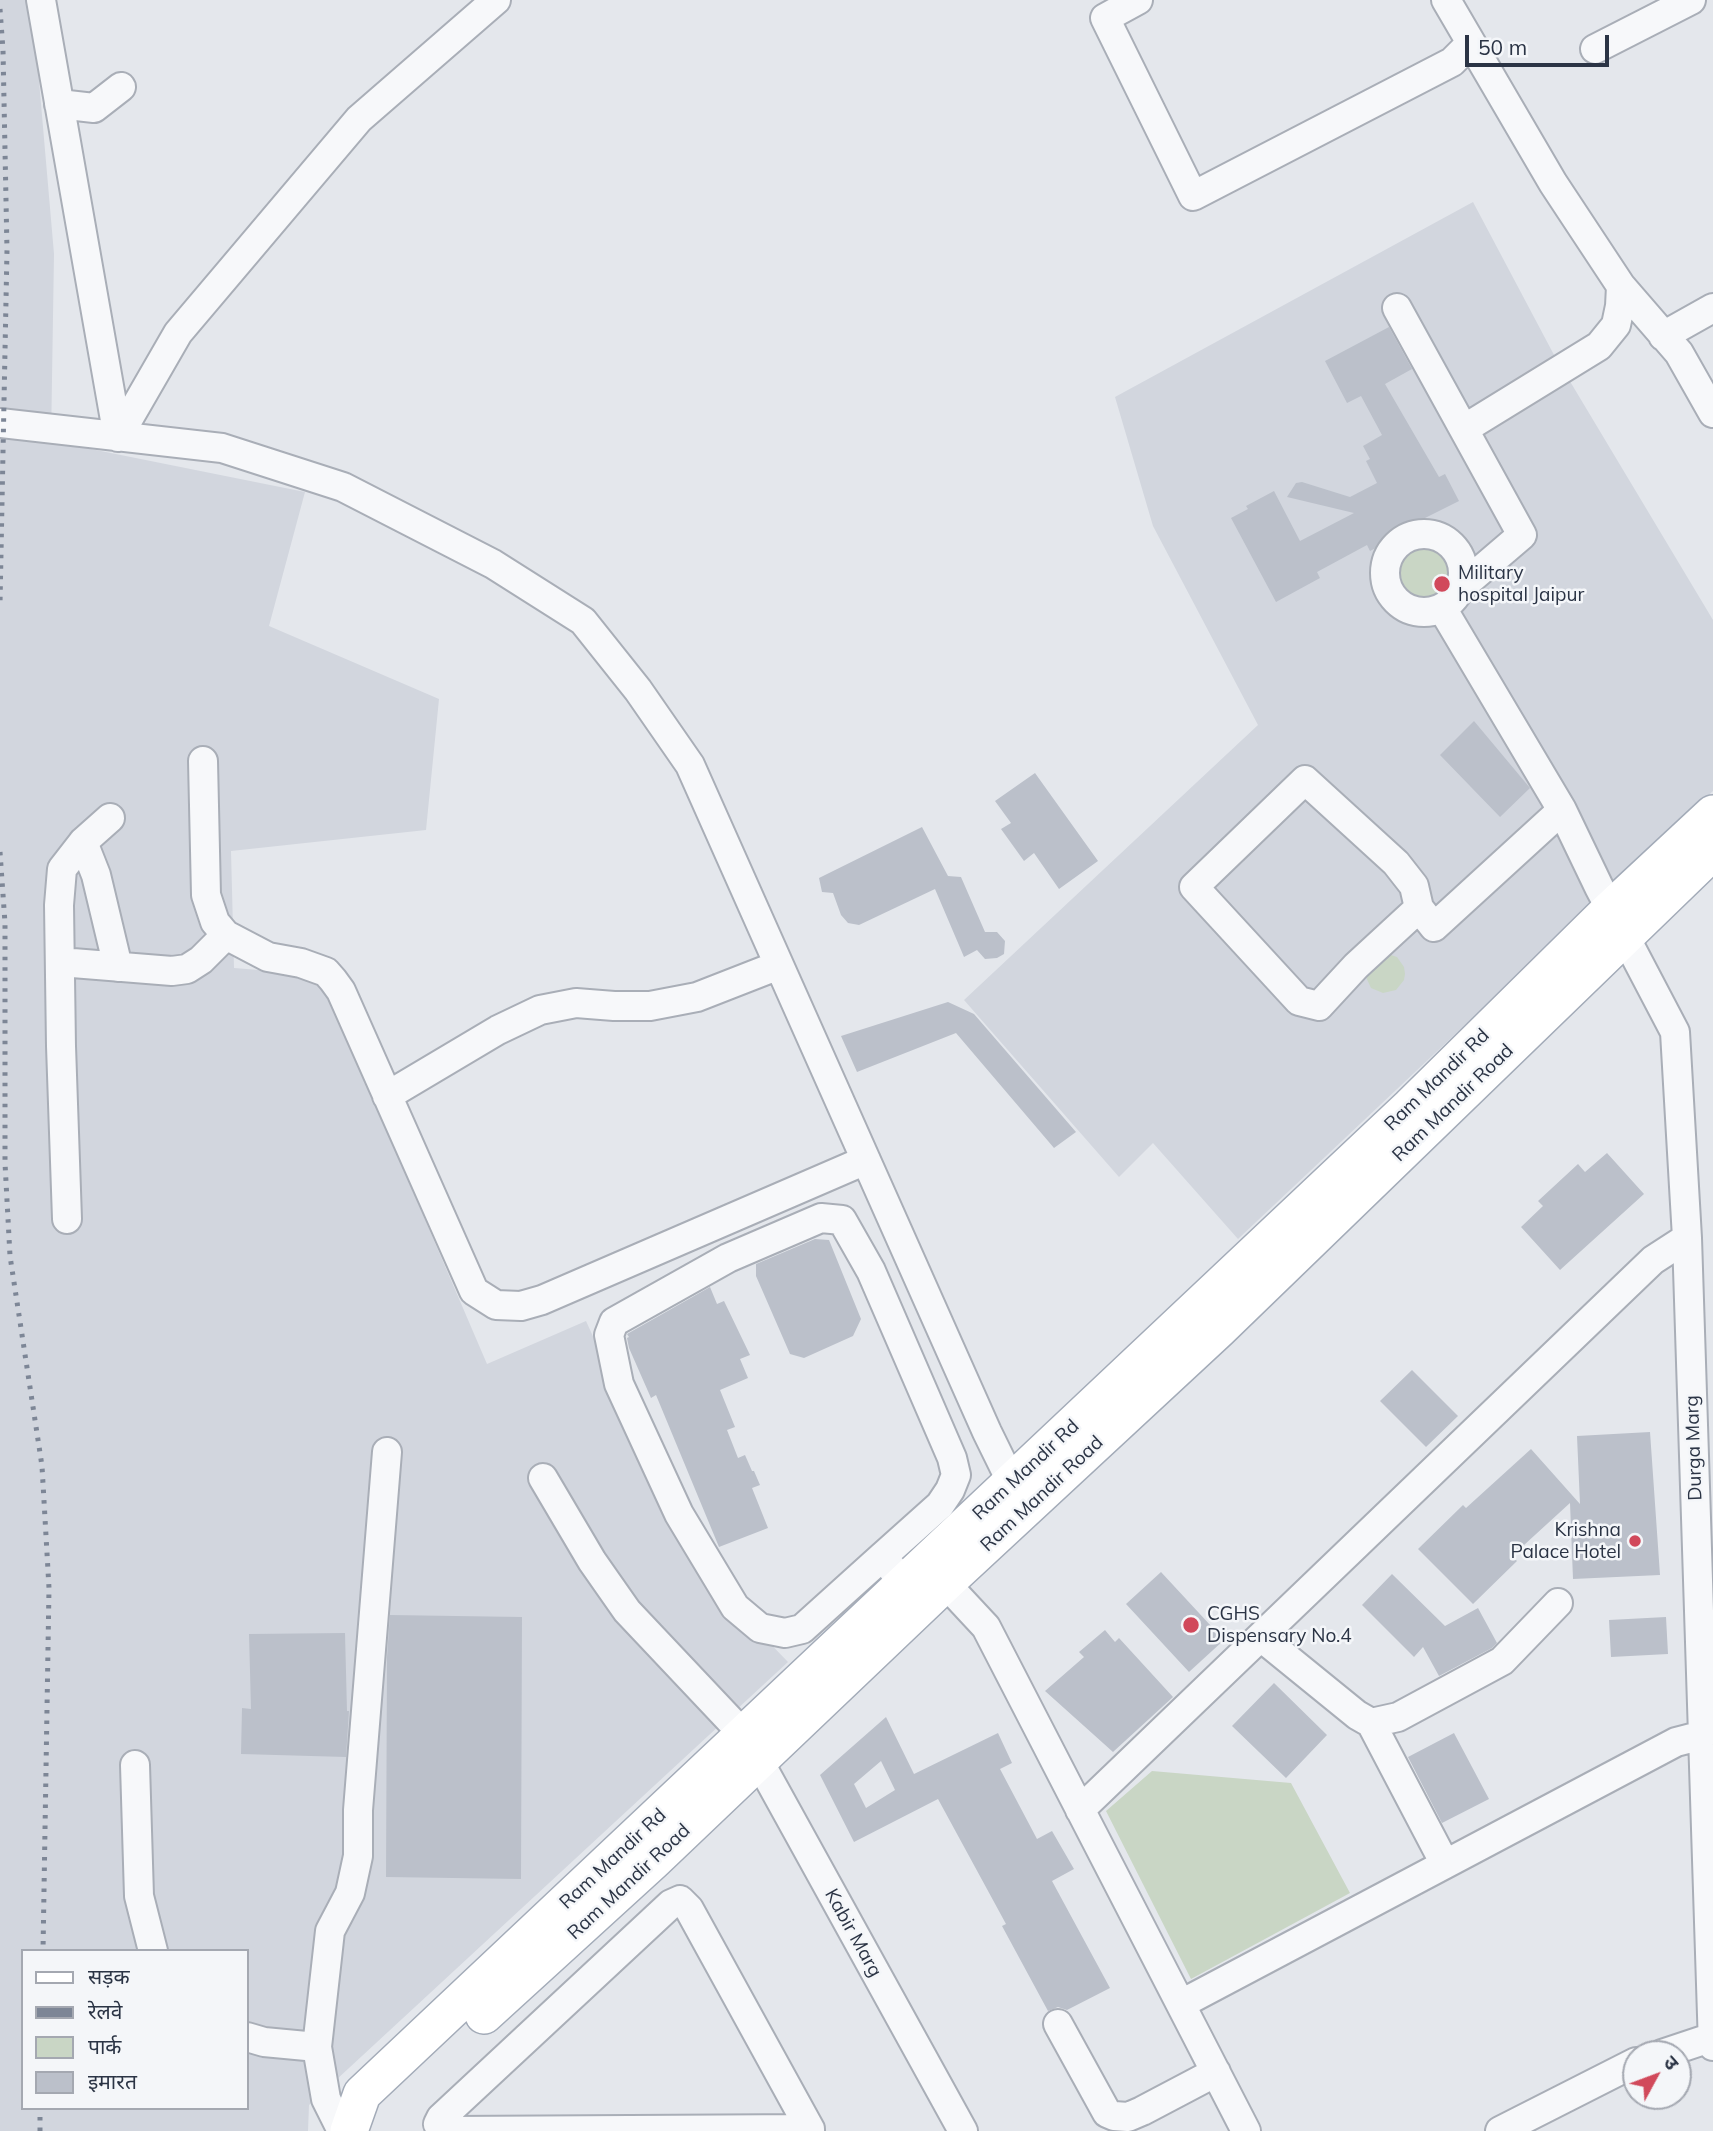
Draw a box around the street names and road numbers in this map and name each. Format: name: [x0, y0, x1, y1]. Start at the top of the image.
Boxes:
street label: Ram Mandir Rd: [1380, 1024, 1494, 1136]
street label: Ram Mandir Road: [1388, 1039, 1518, 1167]
street label: Durga Marg: [1681, 1395, 1707, 1501]
street label: Ram Mandir Rd: [968, 1415, 1084, 1525]
street label: Ram Mandir Road: [976, 1431, 1108, 1557]
street label: Ram Mandir Rd: [555, 1804, 671, 1914]
street label: Ram Mandir Road: [563, 1819, 695, 1945]
street label: Kabir Marg: [819, 1885, 887, 1981]

